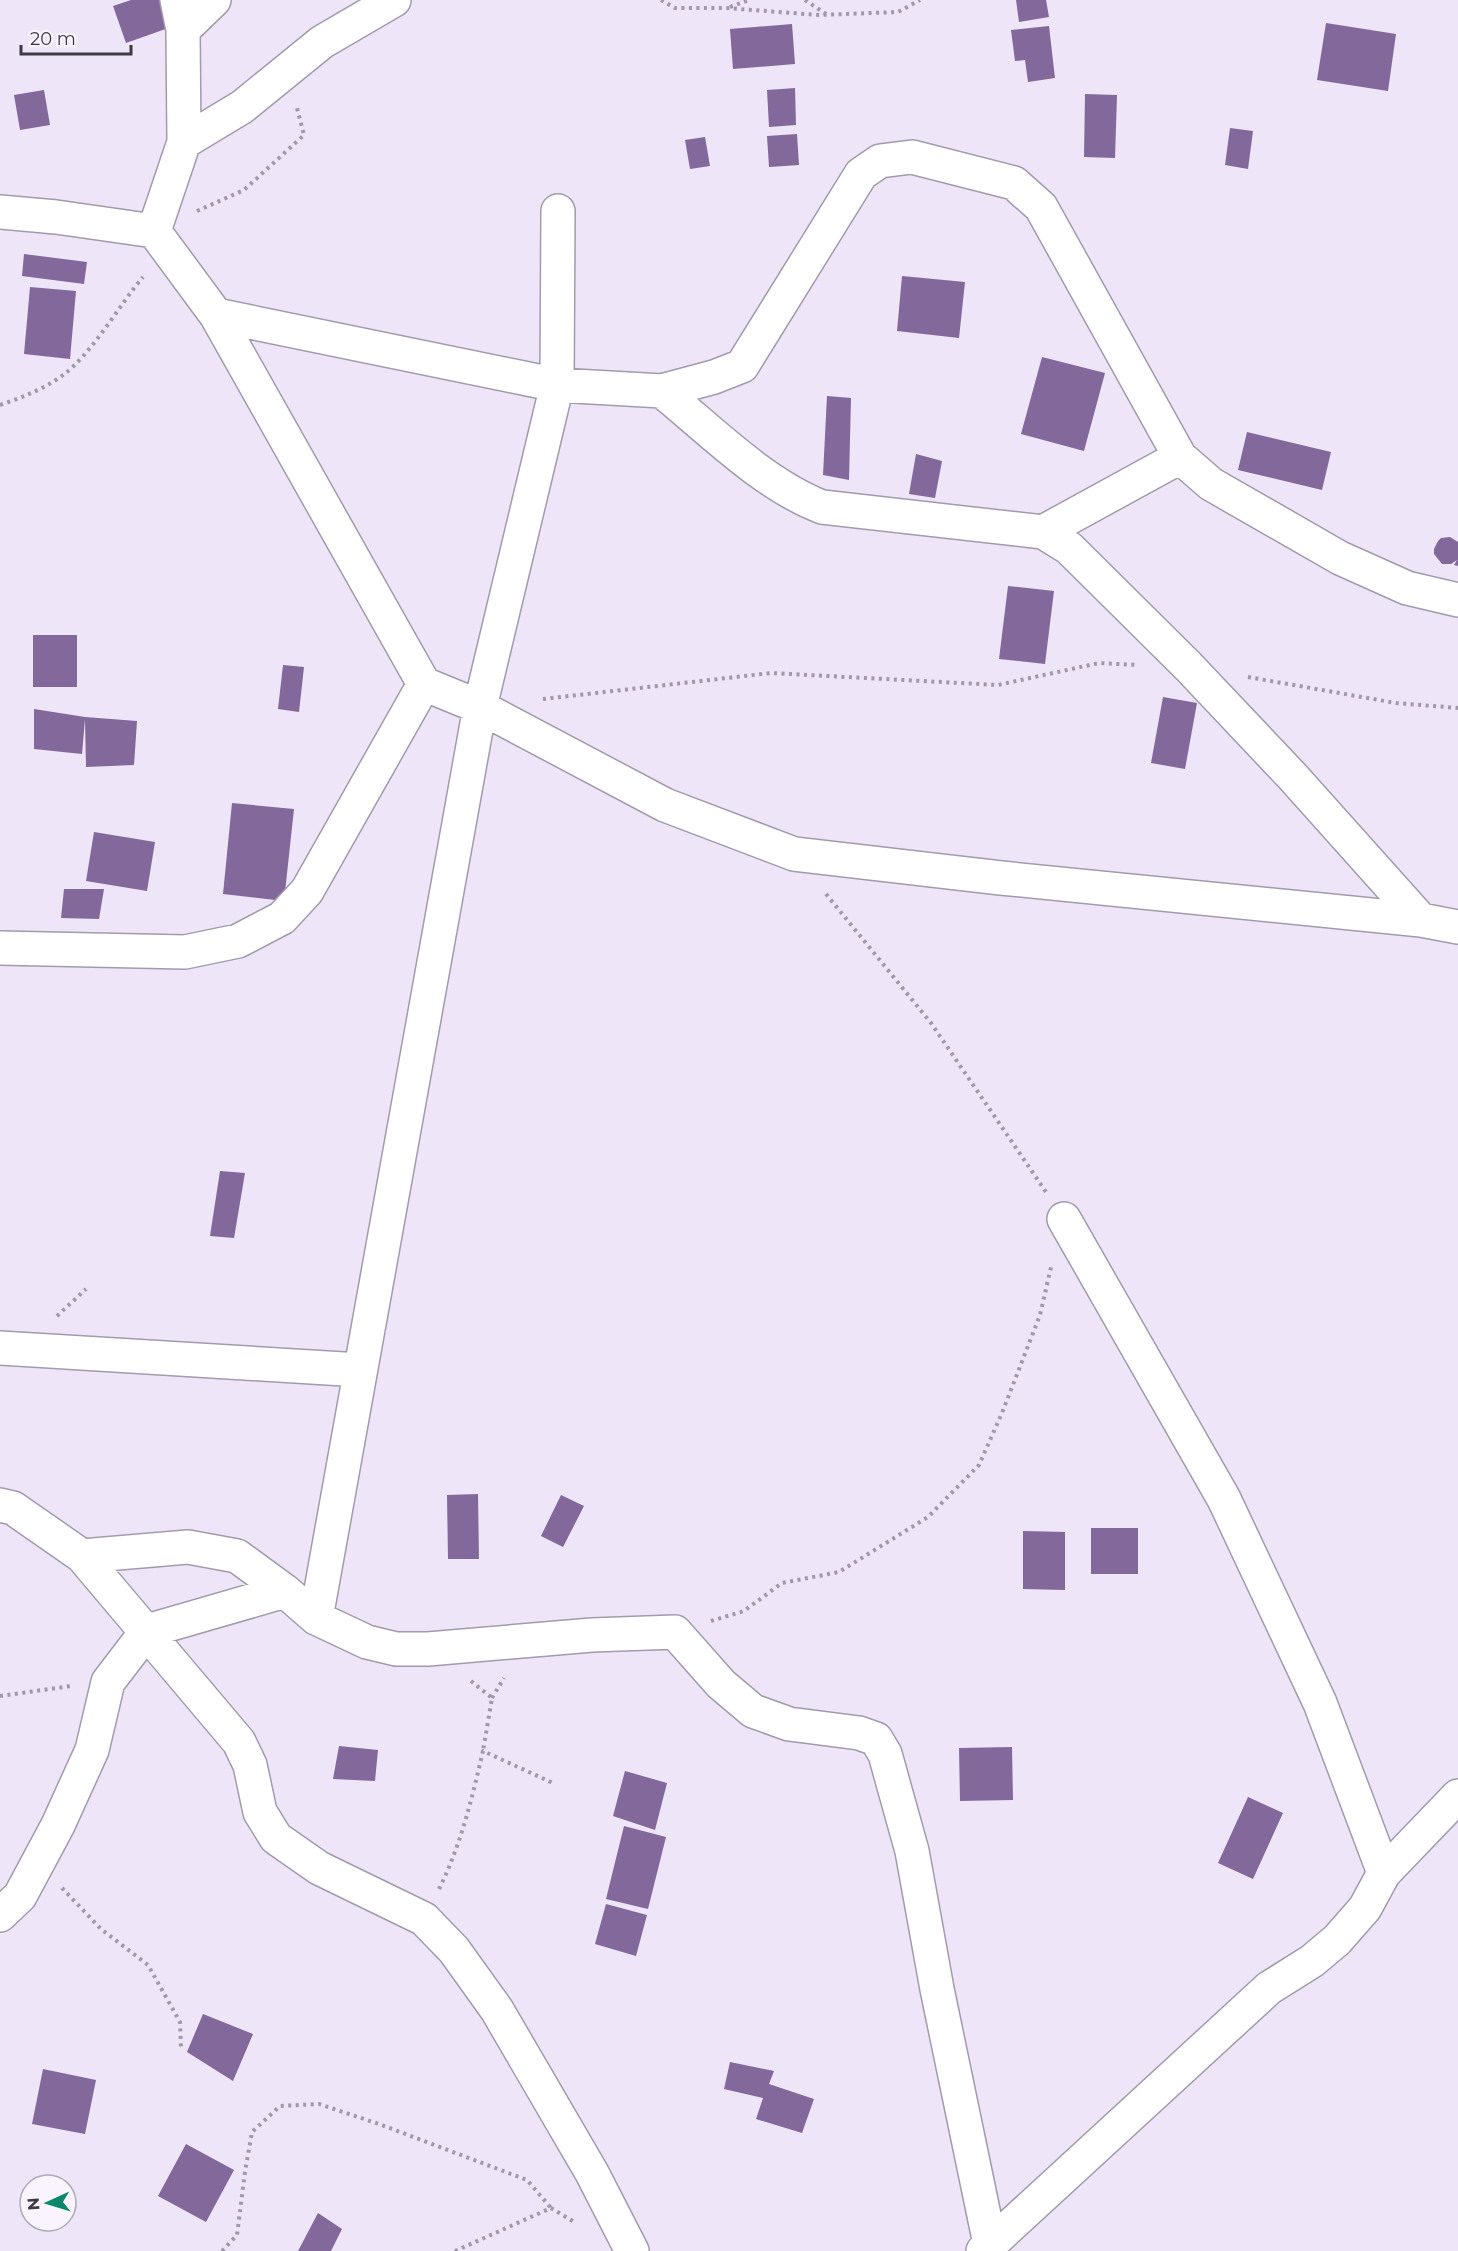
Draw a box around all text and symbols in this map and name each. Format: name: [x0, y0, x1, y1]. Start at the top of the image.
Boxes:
scale bar: [21, 18, 130, 56]
text: 20 m: [30, 28, 76, 50]
north arrow: [18, 2173, 78, 2233]
text: N: [24, 2197, 43, 2211]

